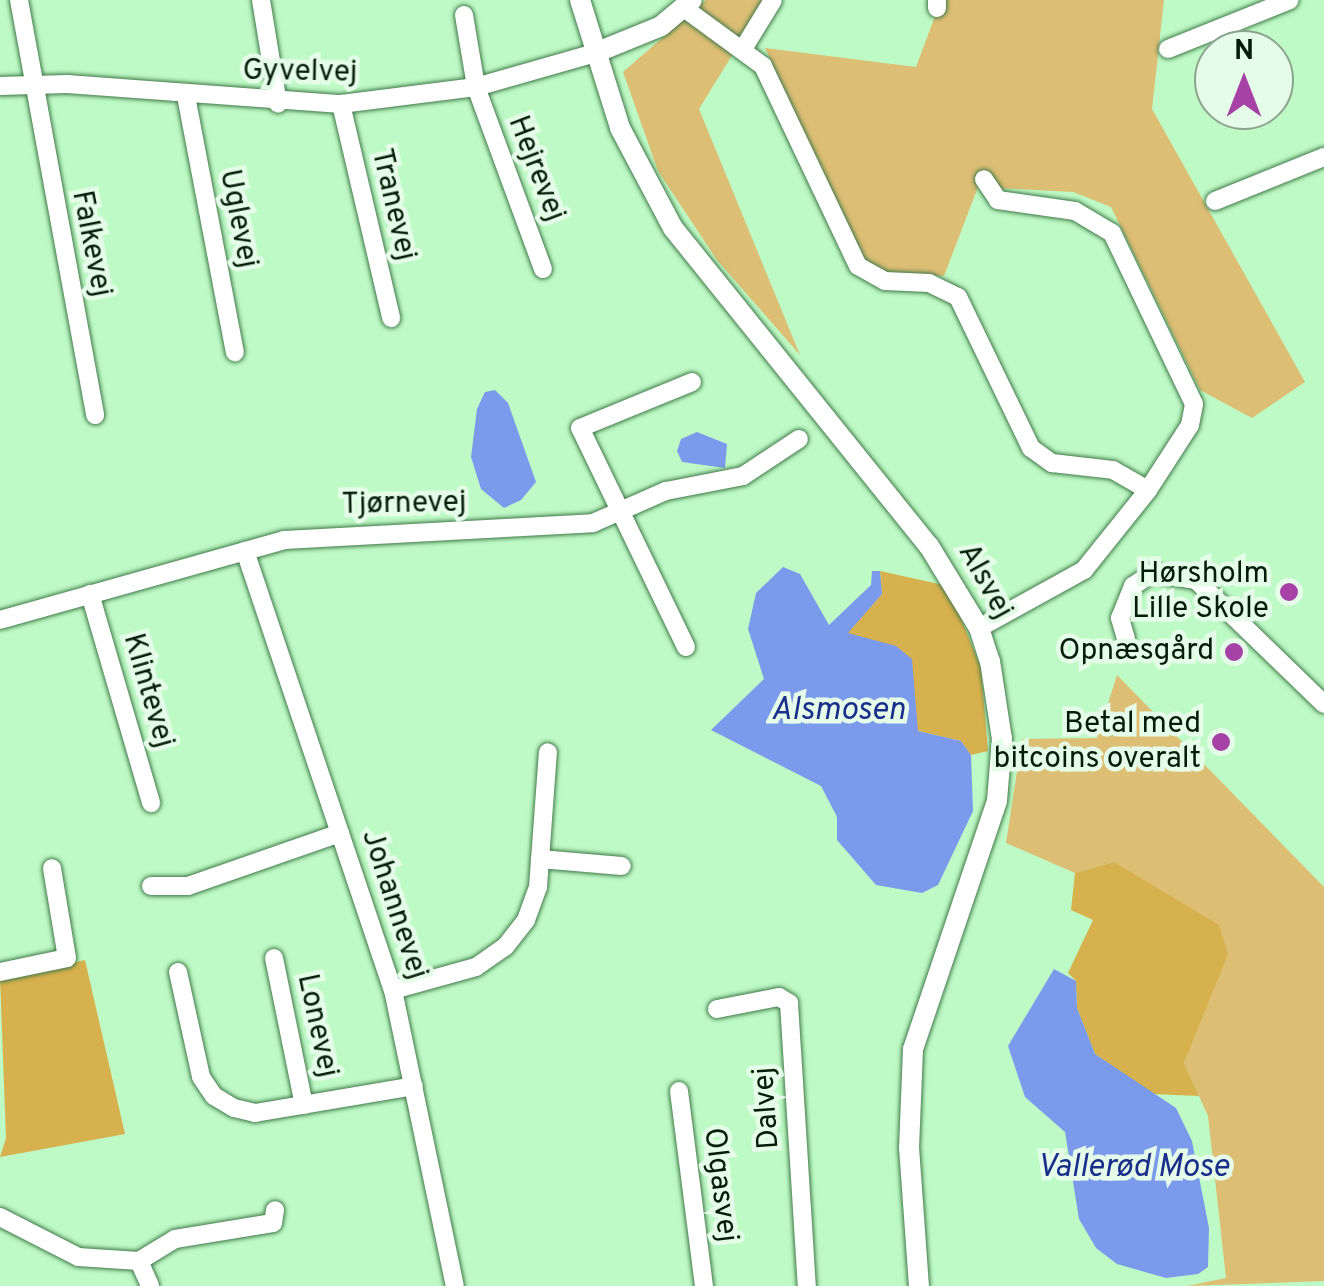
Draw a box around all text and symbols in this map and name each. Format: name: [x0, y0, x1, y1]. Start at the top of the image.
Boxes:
north arrow: [1194, 30, 1294, 130]
text: N: [1234, 34, 1254, 70]
street label: Gyvelvej: [242, 54, 358, 92]
street label: Hejrevej: [498, 111, 572, 227]
street label: Tranevej: [362, 145, 422, 265]
street label: Uglevej: [210, 167, 264, 271]
street label: Falkevej: [62, 188, 118, 300]
street label: Tjørnevej: [341, 486, 467, 524]
street label: Alsvej: [949, 538, 1019, 626]
place label: Hørsholm Lille Skole: [1132, 557, 1269, 628]
marker: Hørsholm Lille Skole: [1278, 581, 1300, 603]
street label: Klintevej: [114, 630, 180, 752]
place label: Opnæsgård: [1059, 634, 1214, 670]
marker: Opnæsgård: [1223, 641, 1245, 663]
water label: Alsmosen: [771, 692, 905, 730]
place label: Betal med bitcoins overalt: [994, 707, 1201, 778]
marker: Betal med bitcoins overalt: [1210, 731, 1232, 753]
street label: Johannevej: [352, 826, 434, 984]
street label: Lonevej: [287, 971, 345, 1081]
street label: Dalvej: [747, 1066, 789, 1150]
street label: Olgasvej: [694, 1126, 744, 1244]
water label: Vallerød Mose: [1037, 1149, 1229, 1187]

